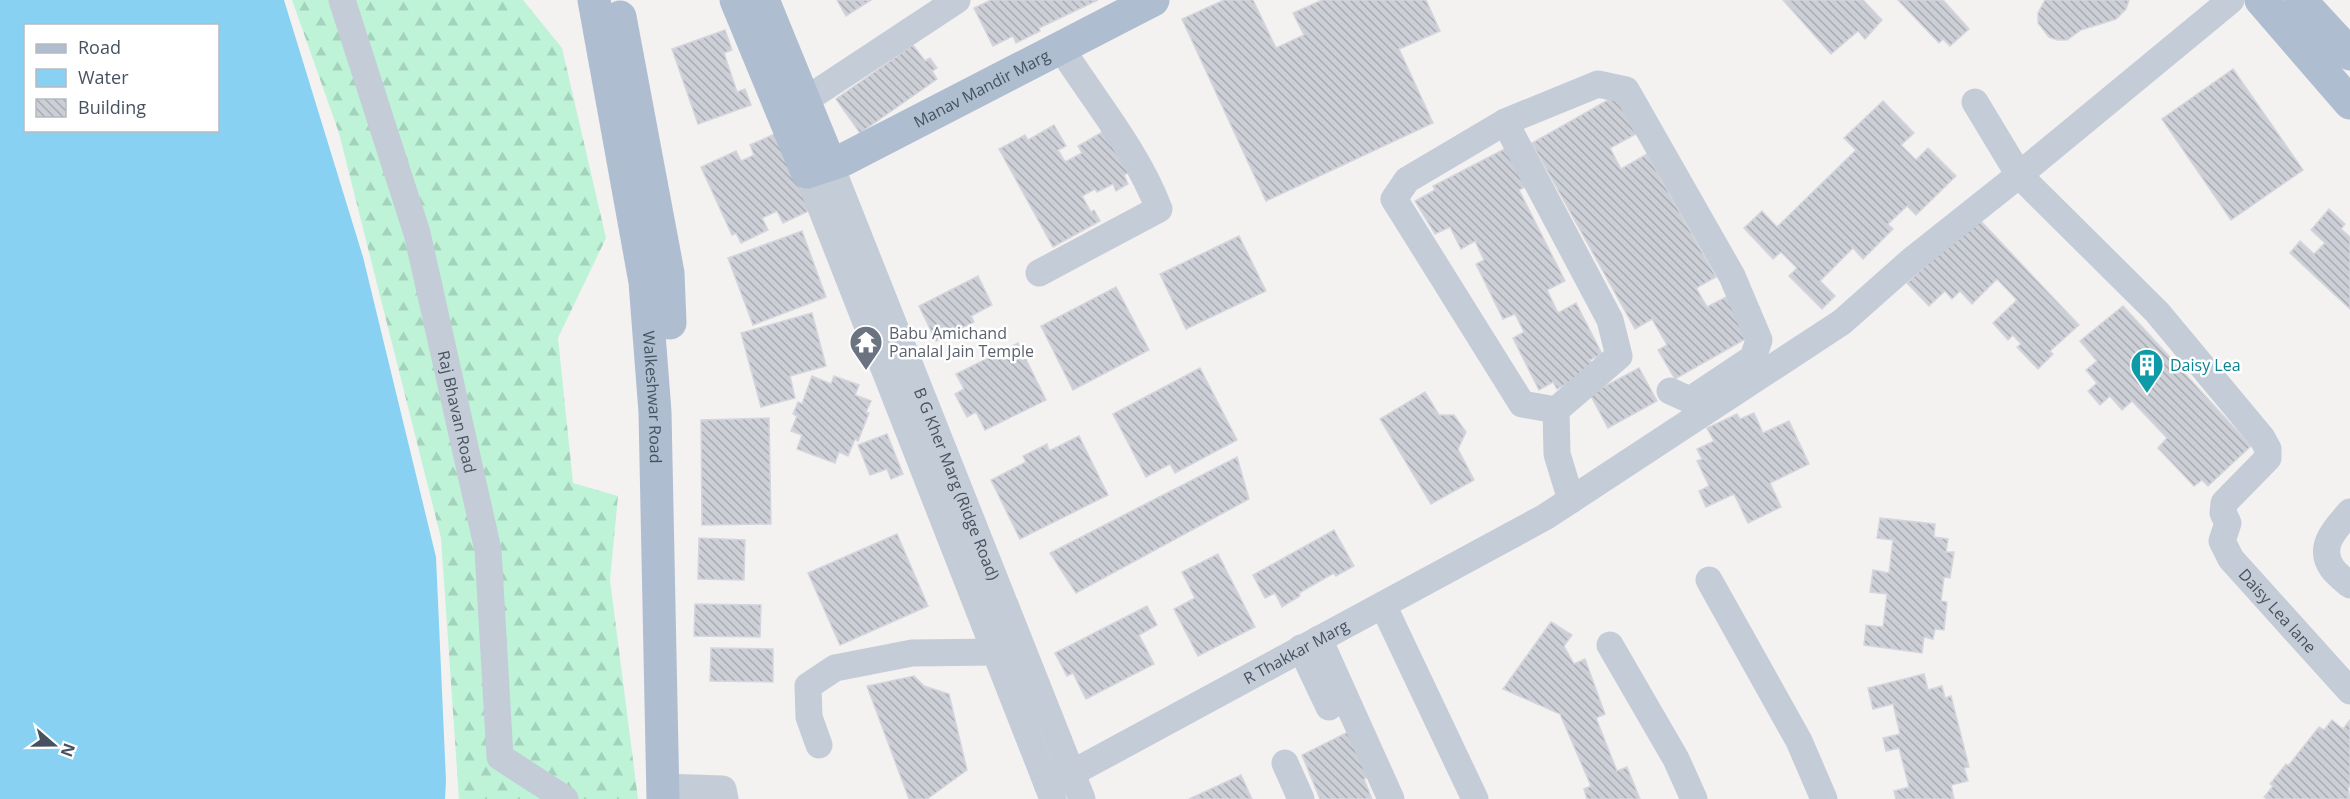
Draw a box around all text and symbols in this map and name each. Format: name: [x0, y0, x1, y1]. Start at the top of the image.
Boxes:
legend: [24, 24, 219, 132]
text: Road: [78, 35, 121, 59]
street label: Manav Mandir Marg: [910, 44, 1054, 133]
text: Water: [78, 65, 129, 89]
text: Building: [78, 95, 146, 119]
place label: Babu Amichand Panalal Jain Temple: [889, 322, 1034, 362]
temple icon: Babu Amichand Panalal Jain Temple: [848, 324, 884, 371]
street label: Walkeshwar Road: [638, 330, 667, 464]
building icon: Daisy Lea: [2129, 347, 2165, 394]
street label: Raj Bhavan Road: [433, 348, 481, 475]
place label: Daisy Lea: [2170, 354, 2241, 376]
street label: B G Kher Marg (Ridge Road): [909, 384, 1005, 584]
street label: Daisy Lea lane: [2234, 564, 2321, 658]
street label: R Thakkar Marg: [1240, 614, 1353, 689]
north arrow: [24, 715, 84, 775]
text: N: [56, 740, 81, 760]

